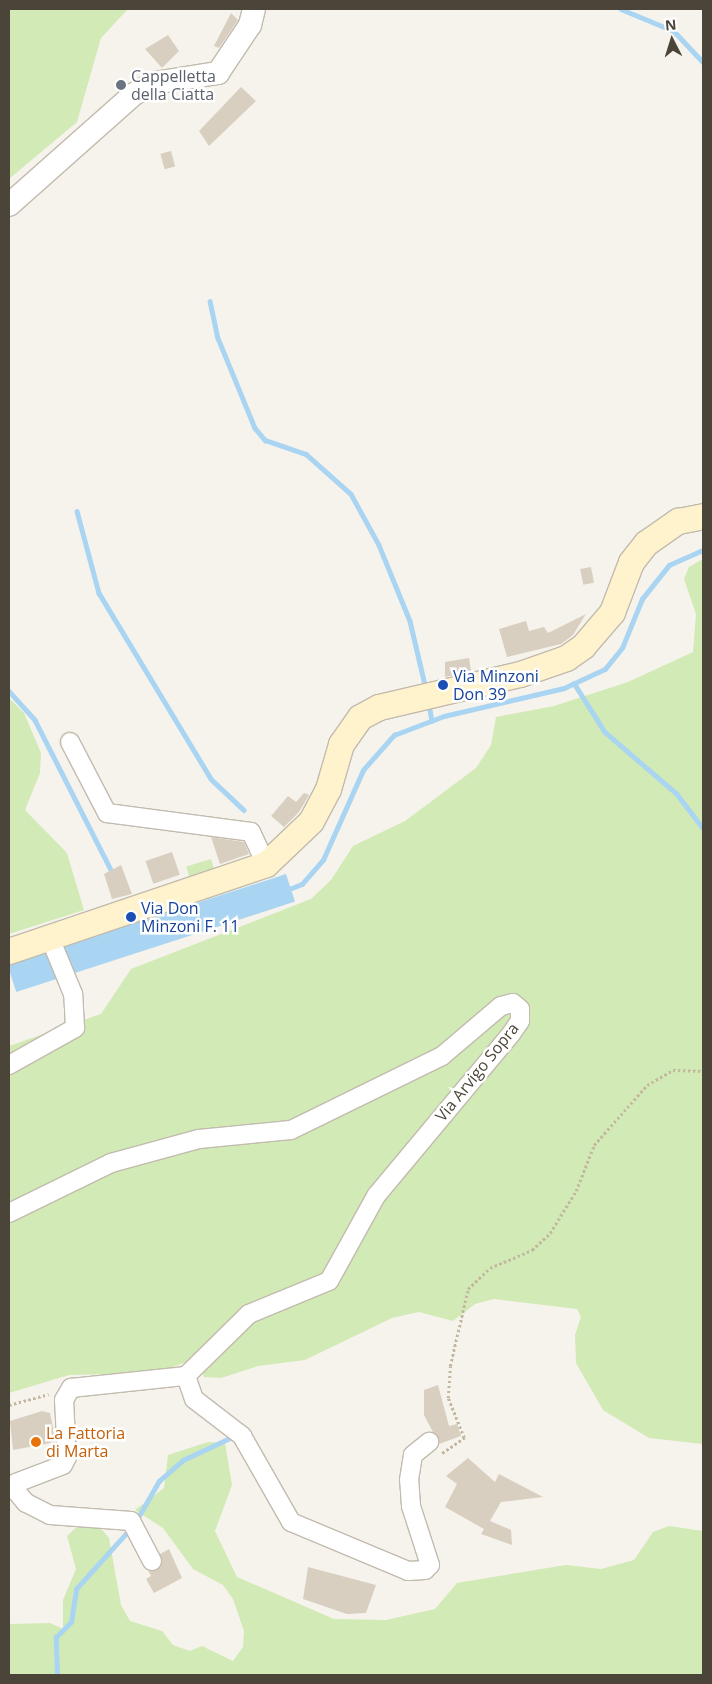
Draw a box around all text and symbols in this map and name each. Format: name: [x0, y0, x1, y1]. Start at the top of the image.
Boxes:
north arrow: [647, 15, 697, 65]
text: N: [664, 15, 677, 35]
place label: Cappelletta della Ciatta: [131, 66, 216, 104]
marker: Cappelletta della Ciatta: [115, 79, 127, 91]
place label: Via Minzoni Don 39: [453, 666, 539, 704]
marker: Via Minzoni Don 39: [437, 679, 449, 691]
place label: Via Don Minzoni F. 11: [141, 898, 239, 936]
marker: Via Don Minzoni F. 11: [125, 911, 137, 923]
street label: Via Arvigo Sopra: [431, 1019, 523, 1125]
place label: La Fattoria di Marta: [46, 1423, 125, 1461]
marker: La Fattoria di Marta: [30, 1436, 42, 1448]

